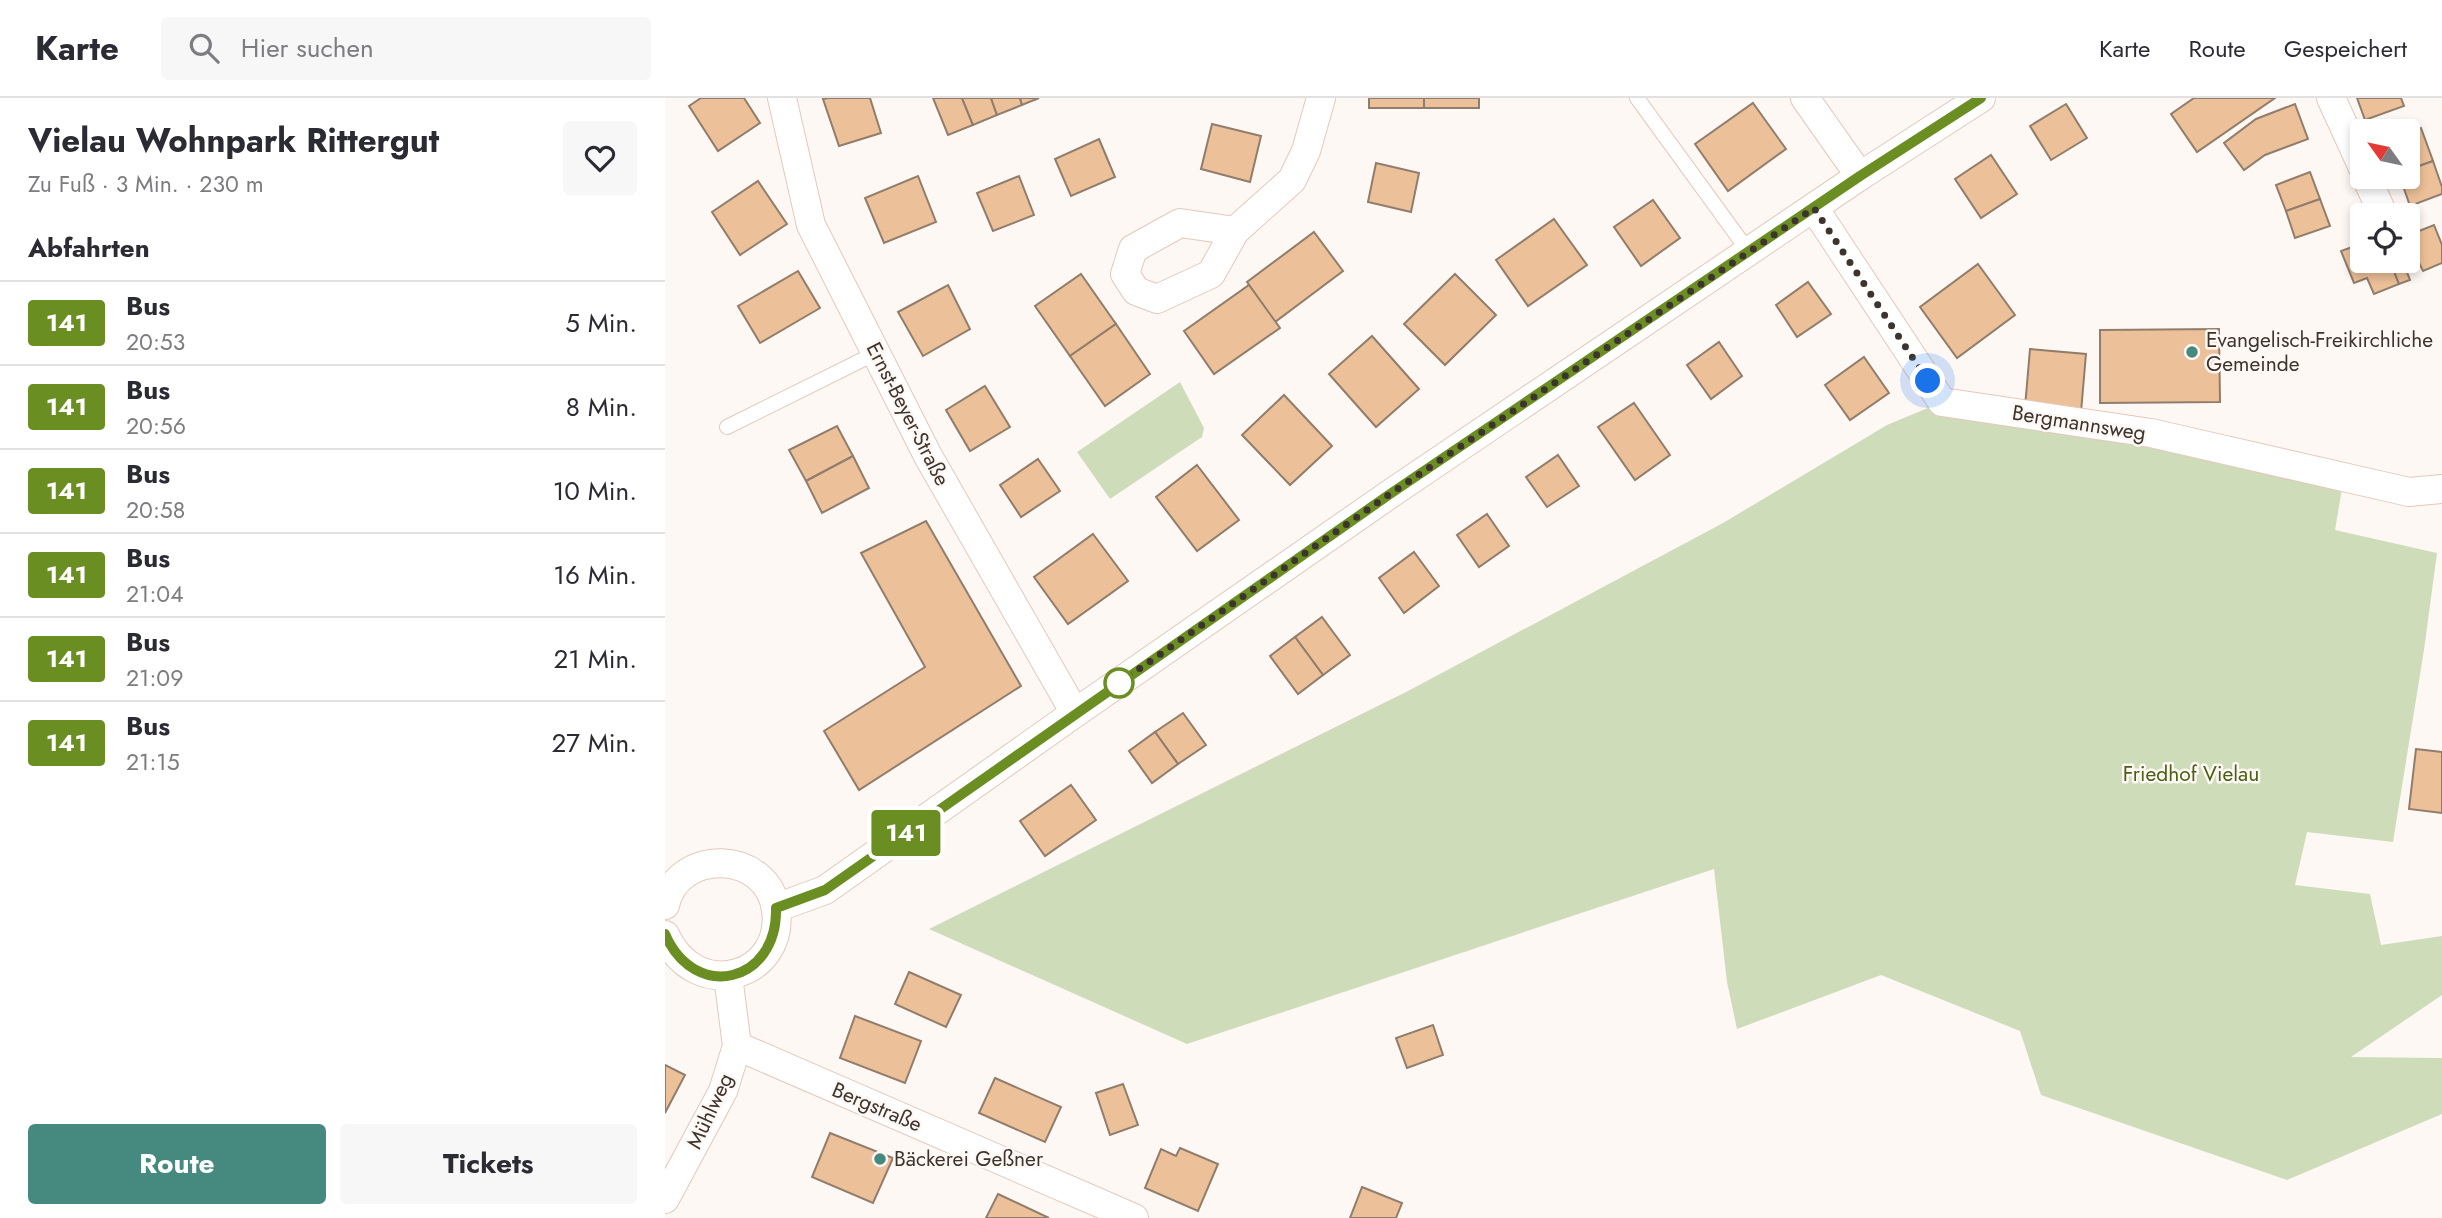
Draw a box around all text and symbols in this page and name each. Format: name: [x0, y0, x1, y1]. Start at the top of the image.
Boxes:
search box: [161, 17, 651, 80]
text: Karte: [35, 25, 119, 72]
icon: search: [185, 29, 223, 67]
text: Hier suchen: [241, 29, 374, 67]
text: Karte: [2099, 31, 2150, 66]
text: Route: [2188, 31, 2246, 66]
text: Gespeichert: [2284, 31, 2407, 66]
text: Vielau Wohnpark Rittergut: [28, 117, 439, 164]
north arrow: [2350, 119, 2420, 189]
map controls: [2350, 119, 2420, 273]
button: heart: [563, 121, 637, 195]
text: Zu Fuß · 3 Min. · 230 m: [28, 167, 264, 201]
button: locate: [2350, 203, 2420, 273]
text: Abfahrten: [28, 229, 150, 267]
text: Bus: [126, 287, 170, 325]
text: 5 Min.: [565, 304, 637, 342]
text: 141: [46, 305, 87, 340]
text: 20:53: [126, 325, 185, 359]
place label: Evangelisch-Freikirchliche Gemeinde: [2206, 325, 2433, 379]
street label: Ernst-Beyer-Straße: [859, 337, 957, 491]
marker: Evangelisch-Freikirchliche Gemeinde: [2184, 344, 2200, 360]
your location: [1910, 363, 1945, 398]
text: Bus: [126, 371, 170, 409]
text: 8 Min.: [566, 388, 637, 426]
text: 141: [46, 389, 87, 424]
street label: Bergmannsweg: [2010, 398, 2148, 448]
text: 20:56: [126, 409, 186, 443]
text: Bus: [126, 455, 170, 493]
text: 10 Min.: [553, 472, 637, 510]
text: 141: [46, 473, 87, 508]
text: 20:58: [126, 493, 185, 527]
text: Bus: [126, 539, 170, 577]
text: 16 Min.: [553, 556, 637, 594]
text: 141: [46, 557, 87, 592]
text: 21:04: [126, 577, 184, 611]
text: Bus: [126, 623, 170, 661]
text: 21 Min.: [553, 640, 637, 678]
text: 141: [46, 641, 87, 676]
text: 21:09: [126, 661, 183, 695]
unlabelled marker: [1104, 668, 1134, 698]
text: Bus: [126, 707, 170, 745]
text: 27 Min.: [551, 724, 637, 762]
text: 141: [46, 725, 87, 760]
text: 21:15: [126, 745, 180, 779]
park label: Friedhof Vielau: [2123, 759, 2259, 789]
line badge: 141: [866, 810, 946, 856]
text: 141: [885, 815, 927, 850]
street label: Mühlweg: [679, 1068, 741, 1154]
street label: Bergstraße: [827, 1075, 927, 1139]
button: Route: [28, 1124, 326, 1204]
button: Tickets: [340, 1124, 637, 1204]
place label: Bäckerei Geßner: [894, 1144, 1044, 1174]
marker: Bäckerei Geßner: [872, 1151, 888, 1167]

